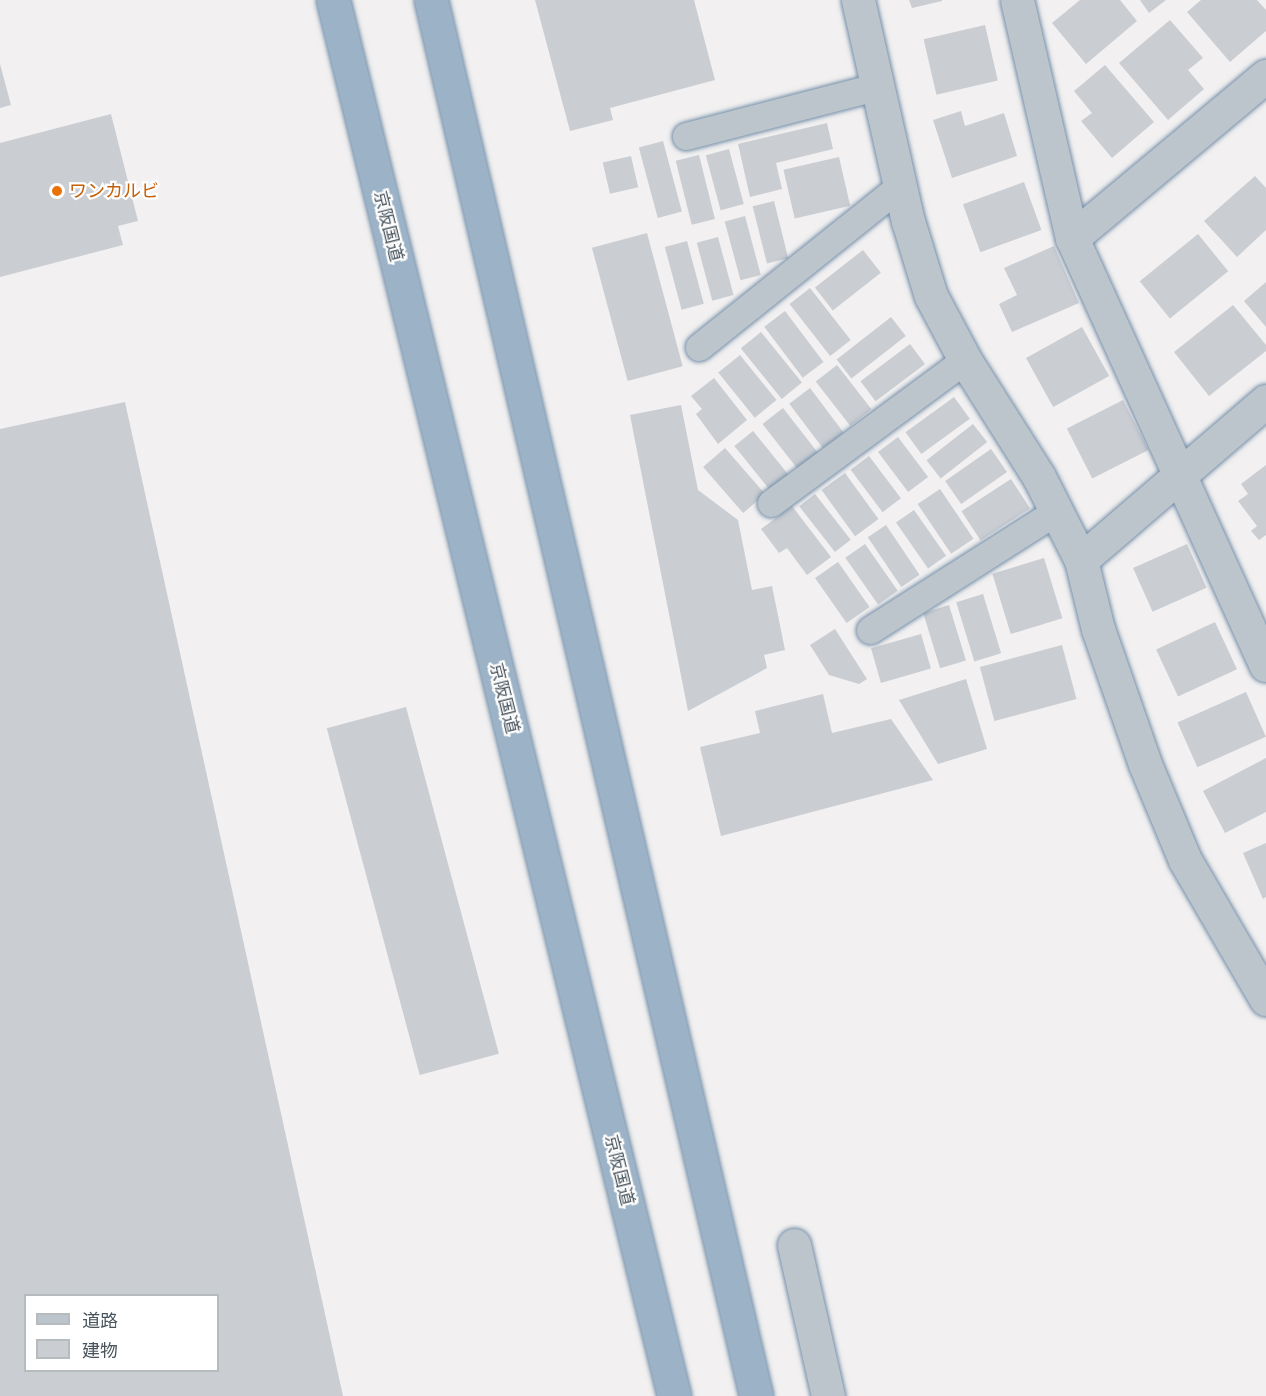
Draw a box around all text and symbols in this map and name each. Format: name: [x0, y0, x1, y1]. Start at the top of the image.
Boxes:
place label: ワンカルビ: [69, 180, 159, 202]
marker: ワンカルビ: [50, 184, 64, 198]
street label: 京阪国道: [369, 188, 407, 264]
street label: 京阪国道: [485, 660, 523, 736]
street label: 京阪国道: [600, 1132, 638, 1208]
legend: [24, 1294, 219, 1372]
text: 道路: [82, 1308, 118, 1333]
text: 建物: [82, 1338, 118, 1363]

